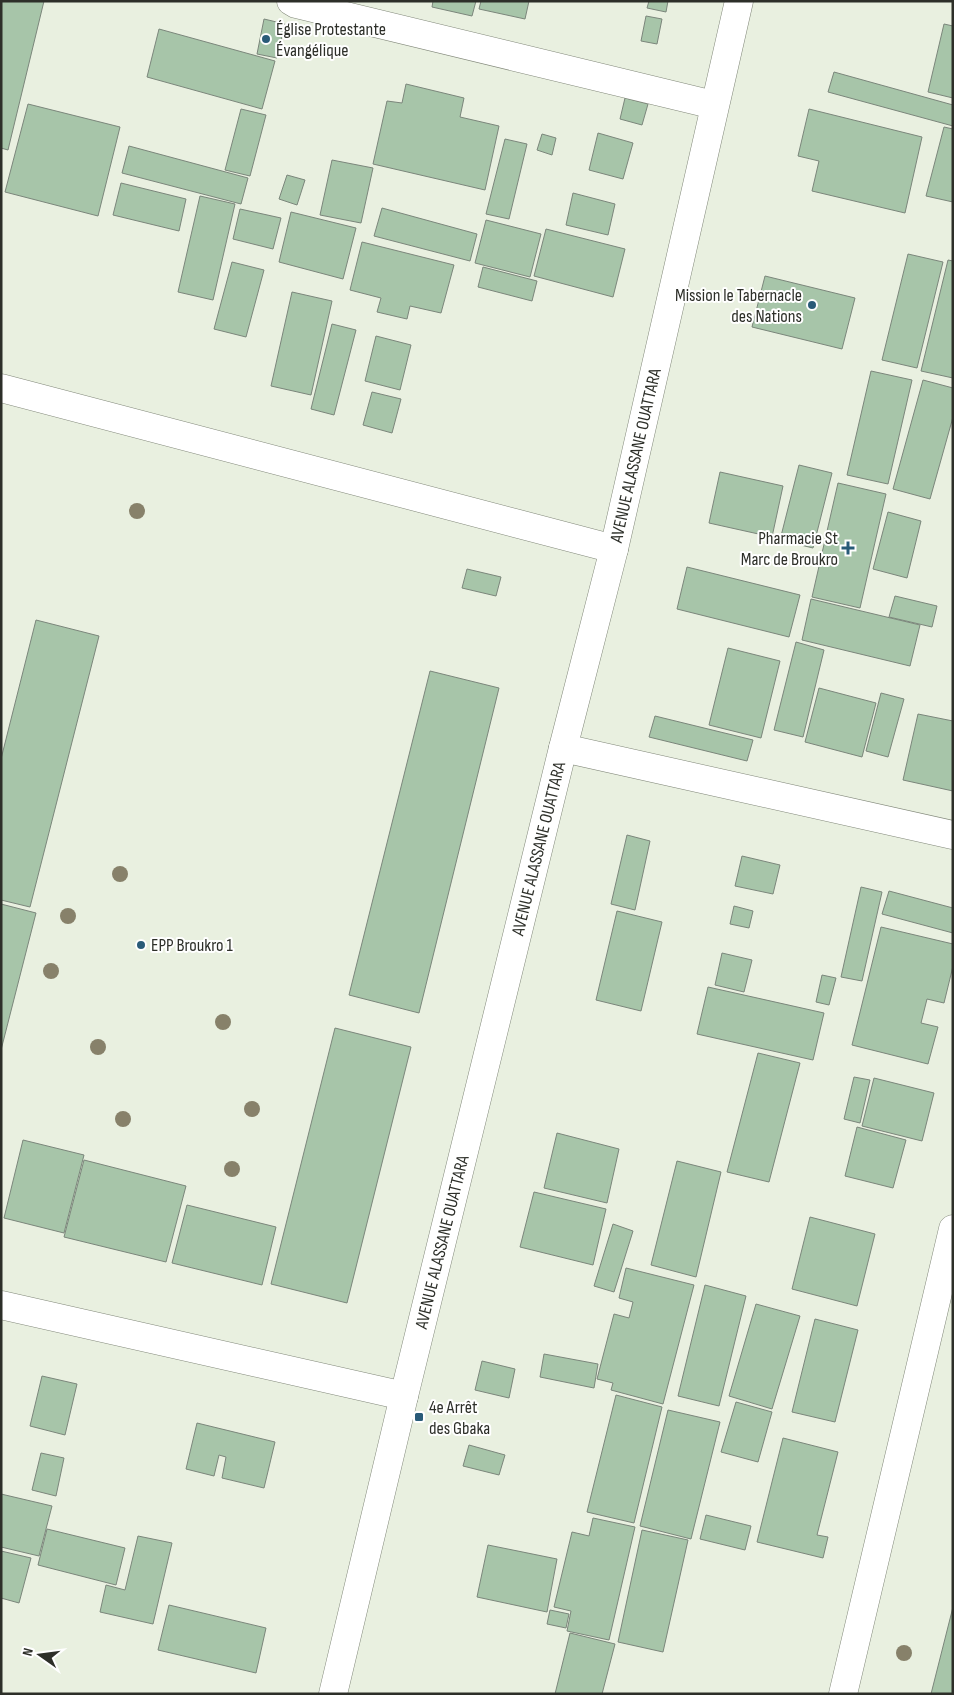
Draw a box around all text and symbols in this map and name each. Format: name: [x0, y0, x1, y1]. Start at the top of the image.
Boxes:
place label: Église Protestante Évangélique: [276, 19, 386, 61]
marker: Église Protestante Évangélique: [260, 33, 272, 45]
place label: Mission le Tabernacle des Nations: [675, 285, 802, 327]
marker: Mission le Tabernacle des Nations: [806, 299, 818, 311]
street label: AVENUE ALASSANE OUATTARA: [605, 366, 665, 545]
place label: Pharmacie St Marc de Broukro: [741, 528, 838, 570]
marker: Pharmacie St Marc de Broukro: [842, 542, 854, 554]
street label: AVENUE ALASSANE OUATTARA: [507, 759, 570, 938]
place label: EPP Broukro 1: [151, 935, 233, 956]
marker: EPP Broukro 1: [135, 939, 147, 951]
street label: AVENUE ALASSANE OUATTARA: [410, 1153, 473, 1332]
place label: 4e Arrêt des Gbaka: [429, 1397, 490, 1439]
marker: 4e Arrêt des Gbaka: [413, 1411, 425, 1423]
north arrow: [15, 1630, 65, 1680]
text: N: [19, 1646, 37, 1658]

